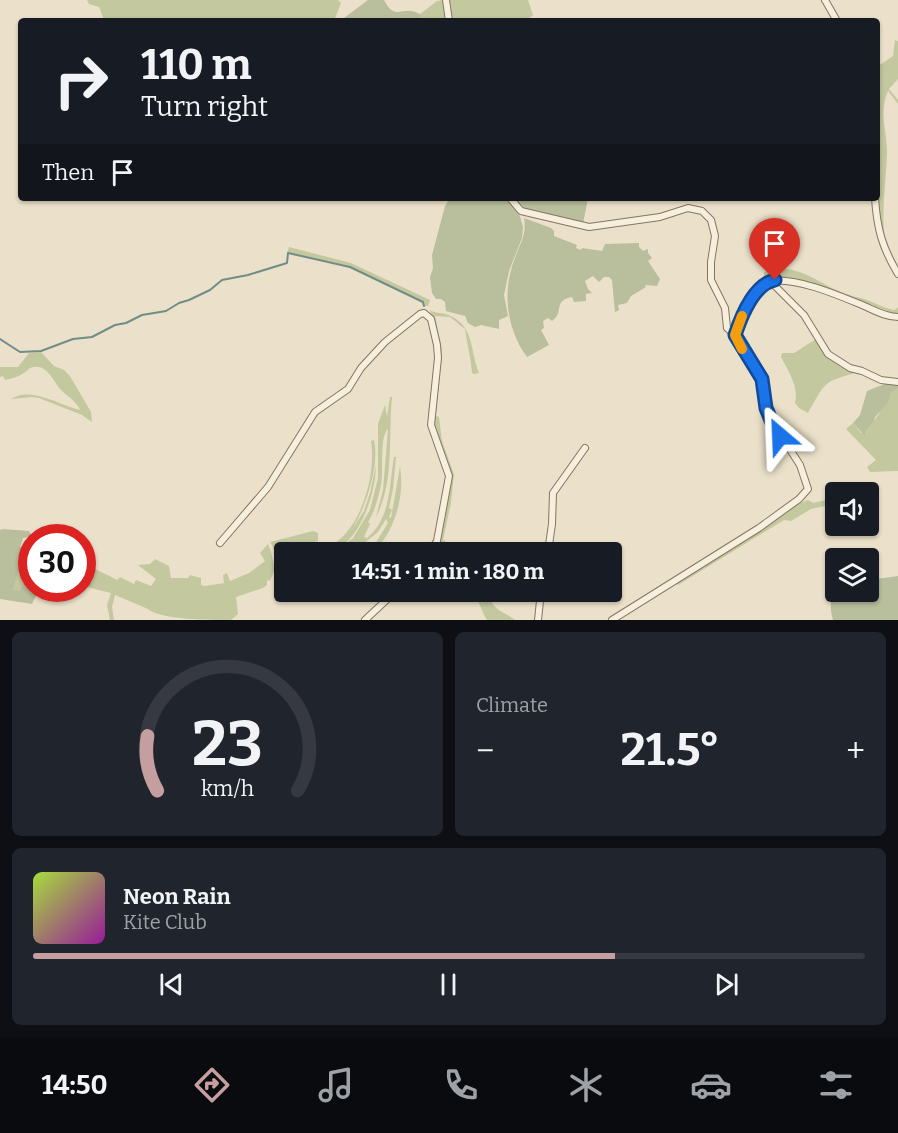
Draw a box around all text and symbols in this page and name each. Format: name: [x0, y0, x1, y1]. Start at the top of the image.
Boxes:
text: 110 m: [141, 40, 252, 90]
icon: right: [42, 42, 120, 120]
text: Turn right: [141, 91, 268, 123]
icon: arrive: [106, 156, 139, 189]
text: Then: [42, 159, 94, 186]
pin: [749, 218, 800, 280]
icon: arrive: [758, 227, 791, 260]
position arrow: [748, 404, 812, 468]
map controls: [825, 482, 879, 602]
button: sound: [825, 482, 879, 536]
speed limit sign: 30: [18, 524, 96, 602]
button: layers: [825, 548, 879, 602]
text: 14:51 · 1 min · 180 m: [352, 558, 544, 585]
text: Climate: [476, 693, 548, 717]
text: 23: [192, 707, 263, 782]
text: 21.5°: [620, 723, 720, 777]
text: −: [476, 731, 494, 771]
text: +: [846, 731, 865, 771]
text: km/h: [201, 776, 254, 802]
text: Neon Rain: [123, 883, 231, 910]
text: Kite Club: [123, 910, 207, 934]
icon: previous: [155, 968, 188, 1001]
icon: pause: [432, 968, 465, 1001]
icon: next: [710, 968, 743, 1001]
icon: directions: [191, 1064, 233, 1106]
icon: music: [315, 1064, 357, 1106]
icon: phone: [440, 1064, 482, 1106]
icon: climate: [565, 1064, 607, 1106]
icon: car: [690, 1064, 732, 1106]
icon: filters: [815, 1064, 857, 1106]
text: 14:50: [41, 1069, 108, 1101]

